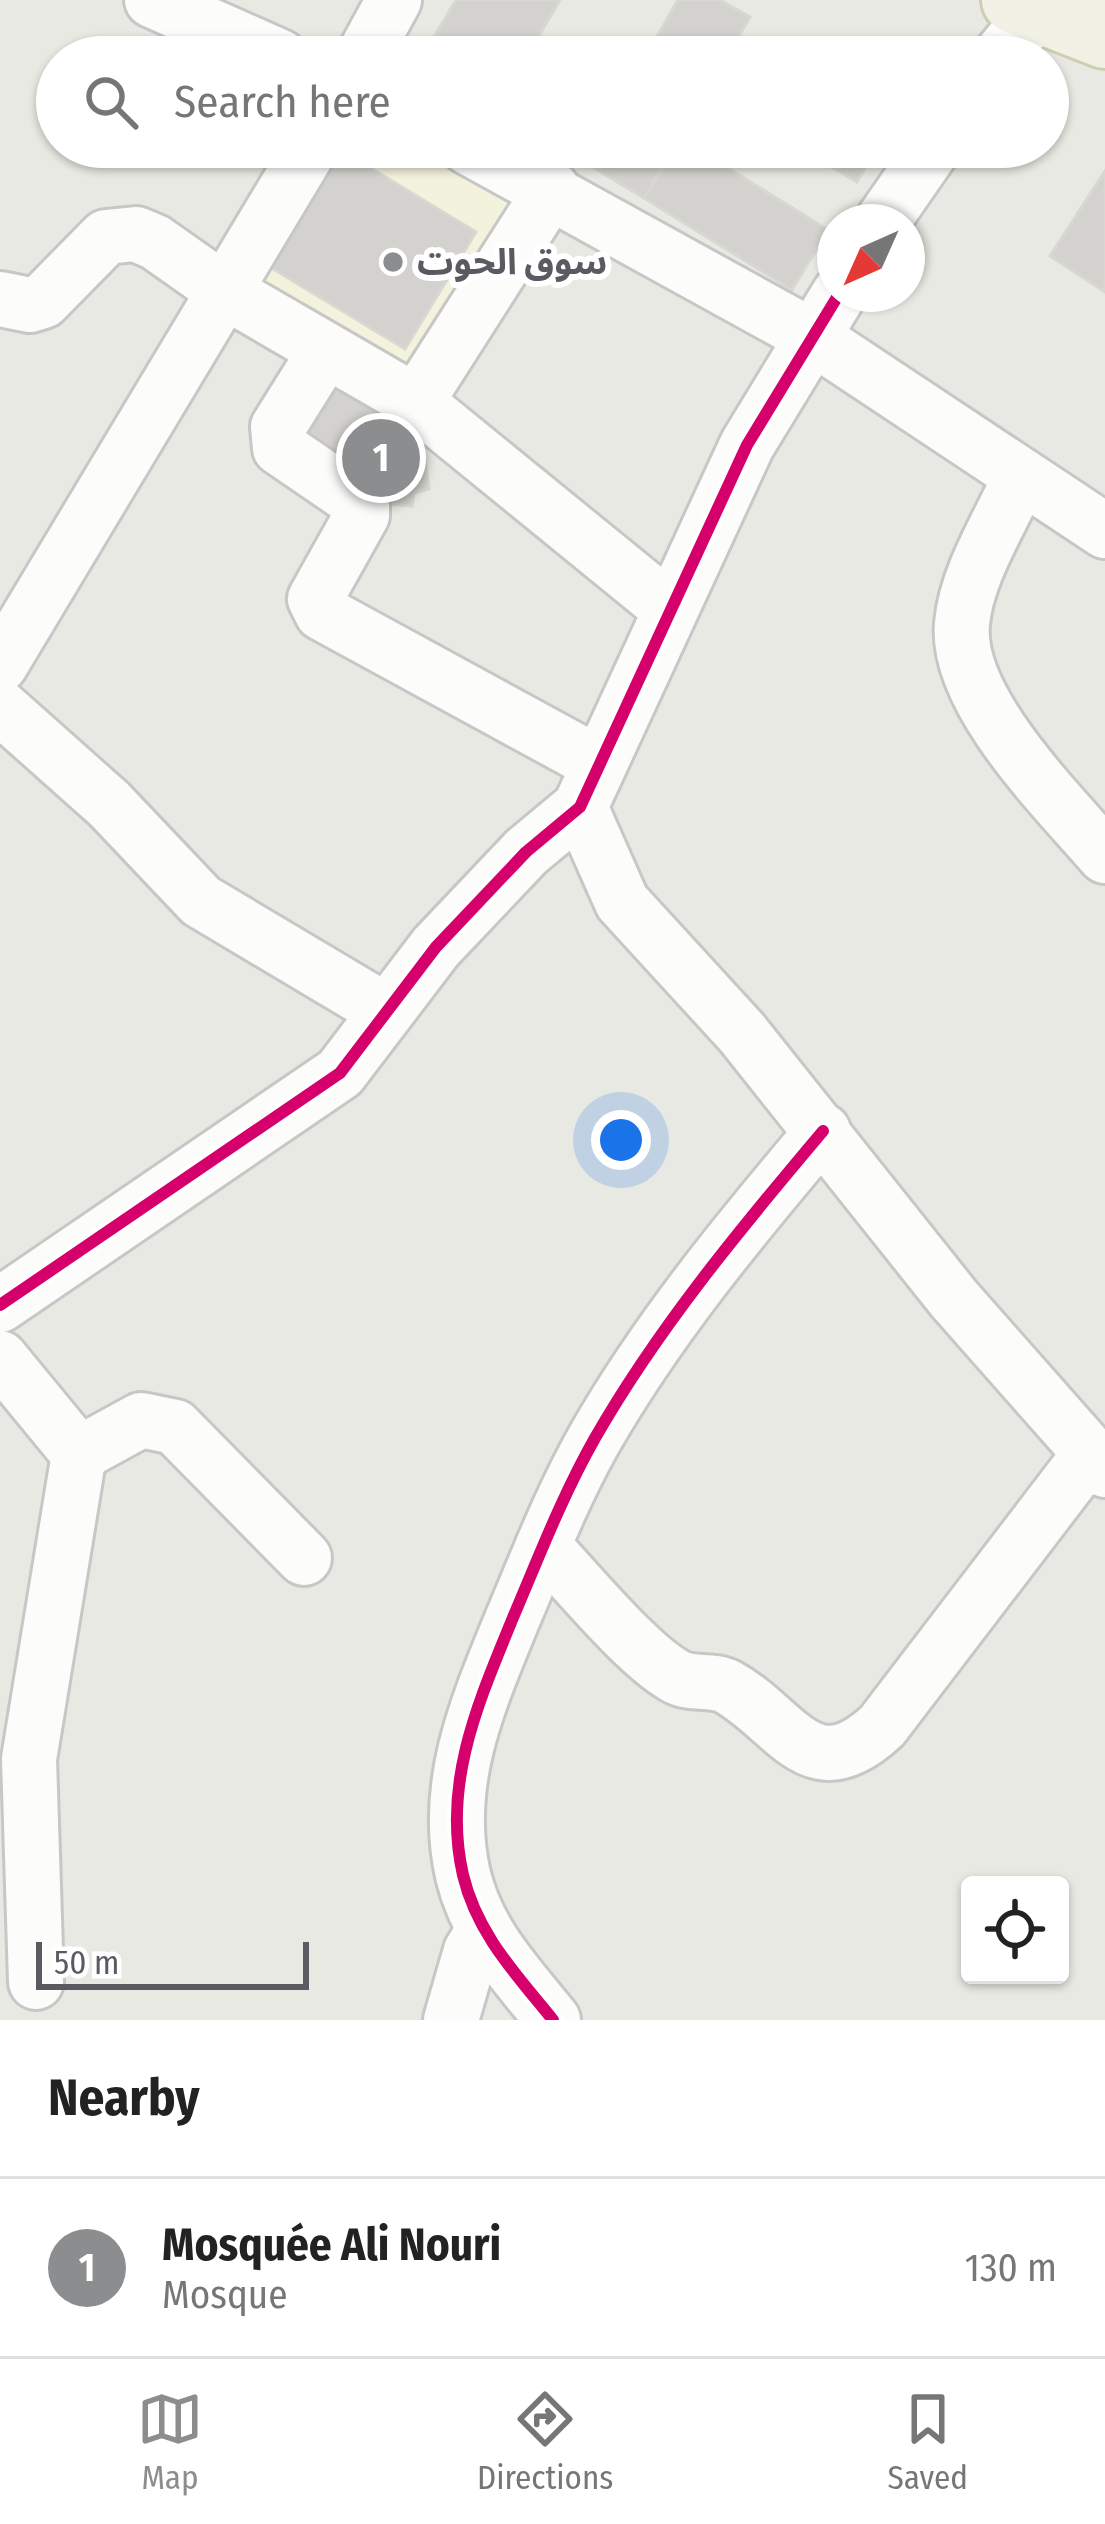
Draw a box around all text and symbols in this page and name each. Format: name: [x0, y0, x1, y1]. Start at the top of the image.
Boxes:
search box: [36, 36, 1069, 168]
icon: search: [78, 69, 144, 135]
text: Search here: [174, 75, 391, 129]
north arrow: [817, 204, 925, 312]
place label: سوق الحوت: [417, 240, 607, 284]
marker: سوق الحوت: [380, 249, 406, 275]
pin: 1: [342, 413, 420, 503]
your location: [591, 1110, 651, 1170]
map controls: [961, 1876, 1069, 1984]
button: locate: [961, 1876, 1069, 1984]
scale bar: [36, 1936, 309, 1989]
text: 50 m: [54, 1943, 119, 1983]
text: Nearby: [48, 2067, 200, 2129]
text: Mosquée Ali Nouri: [162, 2218, 501, 2272]
text: 1: [79, 2245, 95, 2291]
text: 130 m: [965, 2245, 1057, 2291]
text: Mosque: [162, 2272, 287, 2318]
tab: Map: [137, 2386, 203, 2498]
tab: Directions: [477, 2386, 613, 2498]
tab: Saved: [887, 2386, 968, 2498]

